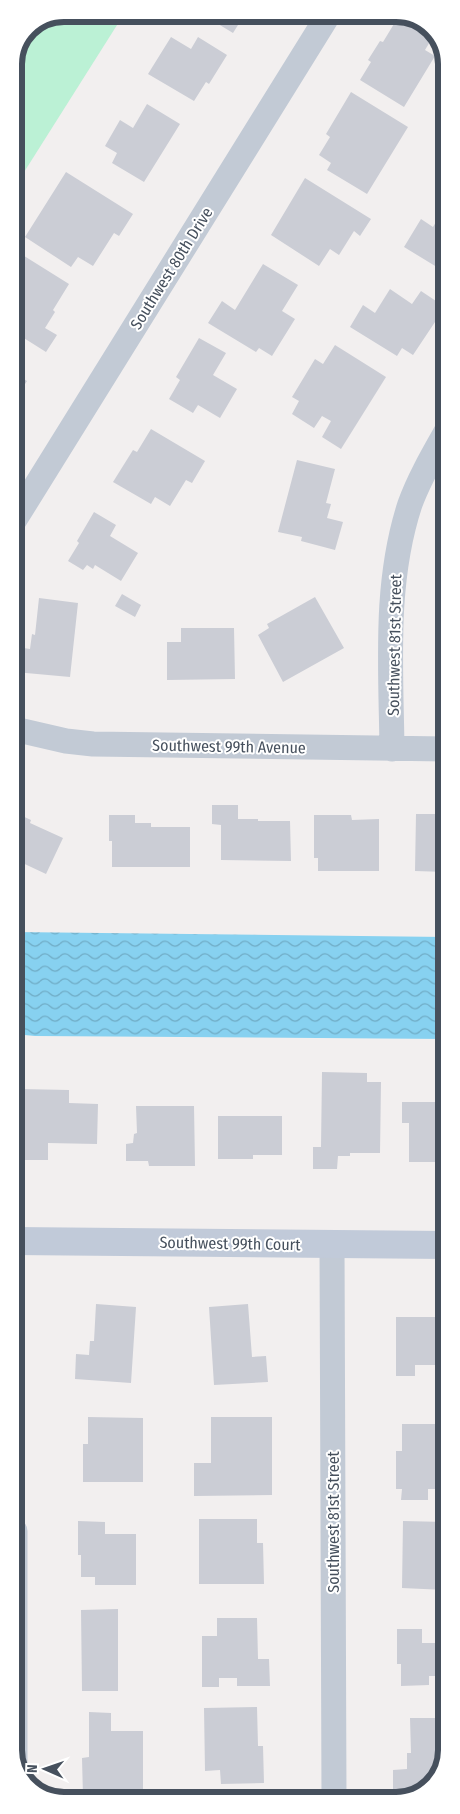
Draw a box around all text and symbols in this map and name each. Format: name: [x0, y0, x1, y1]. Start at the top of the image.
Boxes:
street label: Southwest 80th Drive: [126, 204, 217, 333]
street label: Southwest 81st Street: [384, 573, 405, 716]
street label: Southwest 99th Avenue: [152, 736, 306, 757]
street label: Southwest 99th Court: [159, 1233, 301, 1254]
street label: Southwest 81st Street: [324, 1450, 343, 1593]
north arrow: [20, 1744, 70, 1794]
text: N: [24, 1764, 41, 1773]

